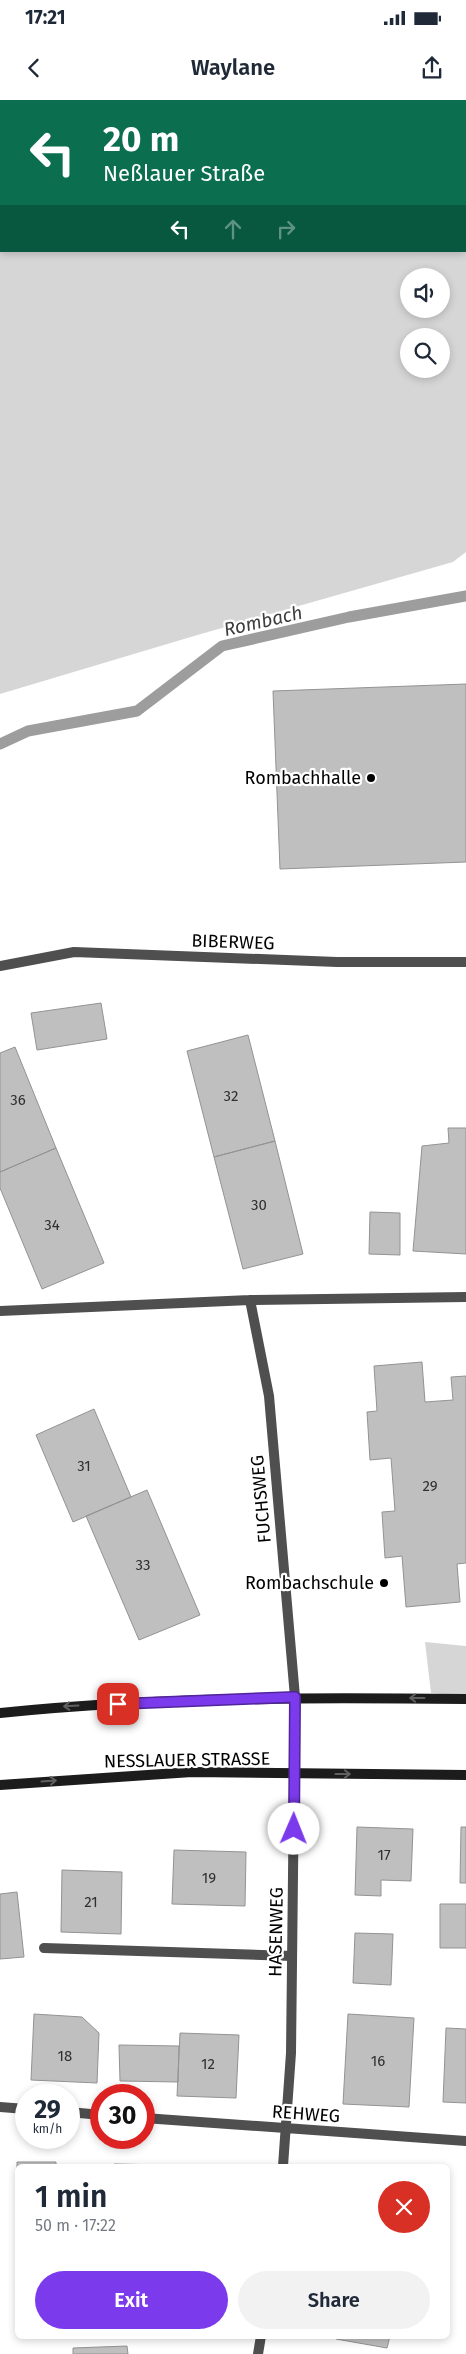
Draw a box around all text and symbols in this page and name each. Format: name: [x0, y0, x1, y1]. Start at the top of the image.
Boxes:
text: 17:21: [25, 6, 66, 29]
icon: back: [20, 54, 48, 82]
text: Waylane: [191, 54, 275, 81]
icon: share: [418, 54, 446, 82]
text: 20 m: [103, 118, 179, 160]
icon: left: [20, 120, 85, 185]
text: Neßlauer Straße: [103, 160, 265, 187]
icon: left: [166, 215, 194, 243]
icon: ahead: [219, 215, 247, 243]
icon: right: [272, 215, 300, 243]
map controls: [400, 268, 450, 378]
button: sound: [400, 268, 450, 318]
button: search: [400, 328, 450, 378]
water label: Rombach: [221, 601, 305, 641]
place label: Rombachhalle: [245, 767, 361, 789]
marker: Rombachhalle: [365, 772, 377, 784]
street label: BIBERWEG: [191, 930, 275, 954]
house number: 32: [224, 1087, 238, 1105]
house number: 36: [10, 1091, 26, 1109]
house number: 30: [251, 1196, 267, 1214]
house number: 34: [44, 1216, 60, 1234]
street label: FUCHSWEG: [246, 1454, 276, 1544]
house number: 31: [77, 1457, 91, 1475]
house number: 29: [422, 1477, 438, 1495]
house number: 33: [136, 1556, 150, 1574]
place label: Rombachschule: [245, 1572, 374, 1594]
marker: Rombachschule: [378, 1577, 390, 1589]
pin: [97, 1683, 139, 1725]
icon: arrive: [104, 1690, 132, 1718]
one-way arrow: [410, 1693, 426, 1703]
one-way arrow: [63, 1702, 79, 1711]
street label: NESSLAUER STRASSE: [104, 1748, 270, 1772]
one-way arrow: [335, 1769, 351, 1779]
one-way arrow: [40, 1777, 56, 1786]
position arrow: [267, 1802, 319, 1854]
house number: 17: [377, 1846, 391, 1864]
house number: 19: [202, 1869, 216, 1887]
street label: HASENWEG: [264, 1887, 288, 1977]
house number: 21: [84, 1893, 98, 1911]
house number: 18: [58, 2047, 72, 2065]
house number: 16: [371, 2052, 385, 2070]
house number: 12: [201, 2055, 215, 2073]
speed limit sign: 30: [90, 2084, 155, 2149]
text: 29: [34, 2095, 61, 2125]
street label: REHWEG: [271, 2101, 341, 2127]
text: km/h: [33, 2122, 62, 2136]
text: 1 min: [35, 2179, 107, 2215]
button: close: [378, 2181, 430, 2233]
text: 50 m · 17:22: [35, 2216, 116, 2235]
button: Exit: [35, 2271, 228, 2329]
button: Share: [238, 2271, 430, 2329]

